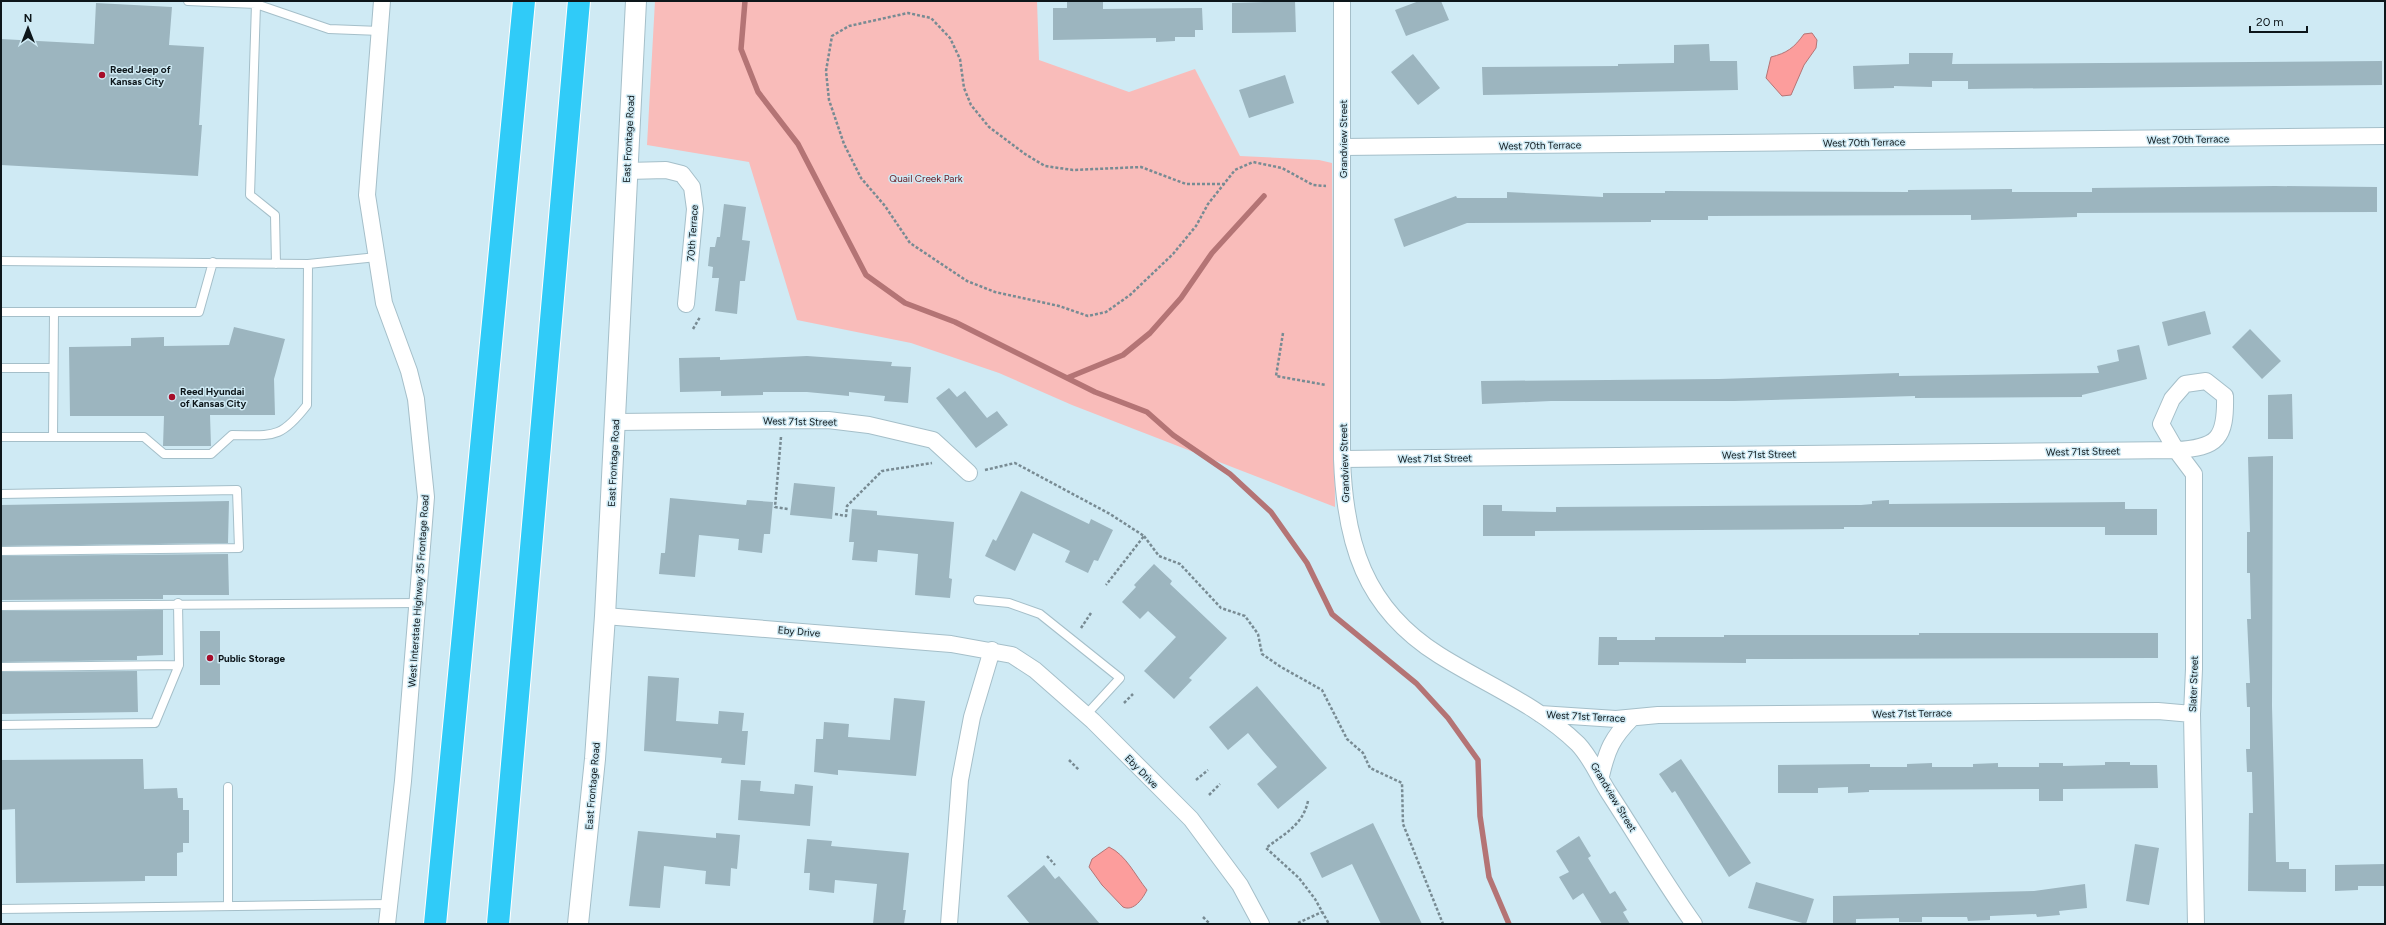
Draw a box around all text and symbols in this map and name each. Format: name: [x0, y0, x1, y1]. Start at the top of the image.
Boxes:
north arrow: [8, 8, 48, 48]
scale bar: [2250, 8, 2307, 34]
text: N: [24, 12, 32, 25]
text: 20 m: [2256, 15, 2284, 29]
place label: Reed Jeep of Kansas City: [110, 63, 171, 88]
marker: Reed Jeep of Kansas City: [97, 70, 107, 80]
street label: East Frontage Road: [620, 95, 637, 183]
street label: Grandview Street: [1337, 99, 1350, 178]
street label: West 70th Terrace: [2147, 132, 2230, 147]
street label: West 70th Terrace: [1823, 135, 1906, 150]
street label: West 70th Terrace: [1499, 138, 1582, 153]
park label: Quail Creek Park: [889, 172, 963, 185]
street label: 70th Terrace: [684, 204, 701, 262]
place label: Reed Hyundai of Kansas City: [180, 385, 246, 410]
marker: Reed Hyundai of Kansas City: [167, 392, 177, 402]
street label: West 71st Street: [763, 414, 837, 429]
street label: East Frontage Road: [605, 419, 622, 507]
street label: Grandview Street: [1337, 423, 1352, 503]
street label: West 71st Street: [2046, 444, 2120, 459]
street label: West 71st Street: [1722, 447, 1796, 462]
street label: West 71st Street: [1398, 451, 1472, 466]
street label: West Interstate Highway 35 Frontage Road: [405, 494, 432, 688]
street label: Eby Drive: [777, 623, 821, 640]
place label: Public Storage: [218, 652, 286, 665]
marker: Public Storage: [205, 653, 215, 663]
street label: Slater Street: [2186, 655, 2201, 712]
street label: West 71st Terrace: [1872, 706, 1952, 721]
street label: West 71st Terrace: [1546, 708, 1626, 725]
street label: East Frontage Road: [582, 742, 603, 830]
street label: Eby Drive: [1122, 752, 1162, 791]
street label: Grandview Street: [1588, 760, 1640, 835]

